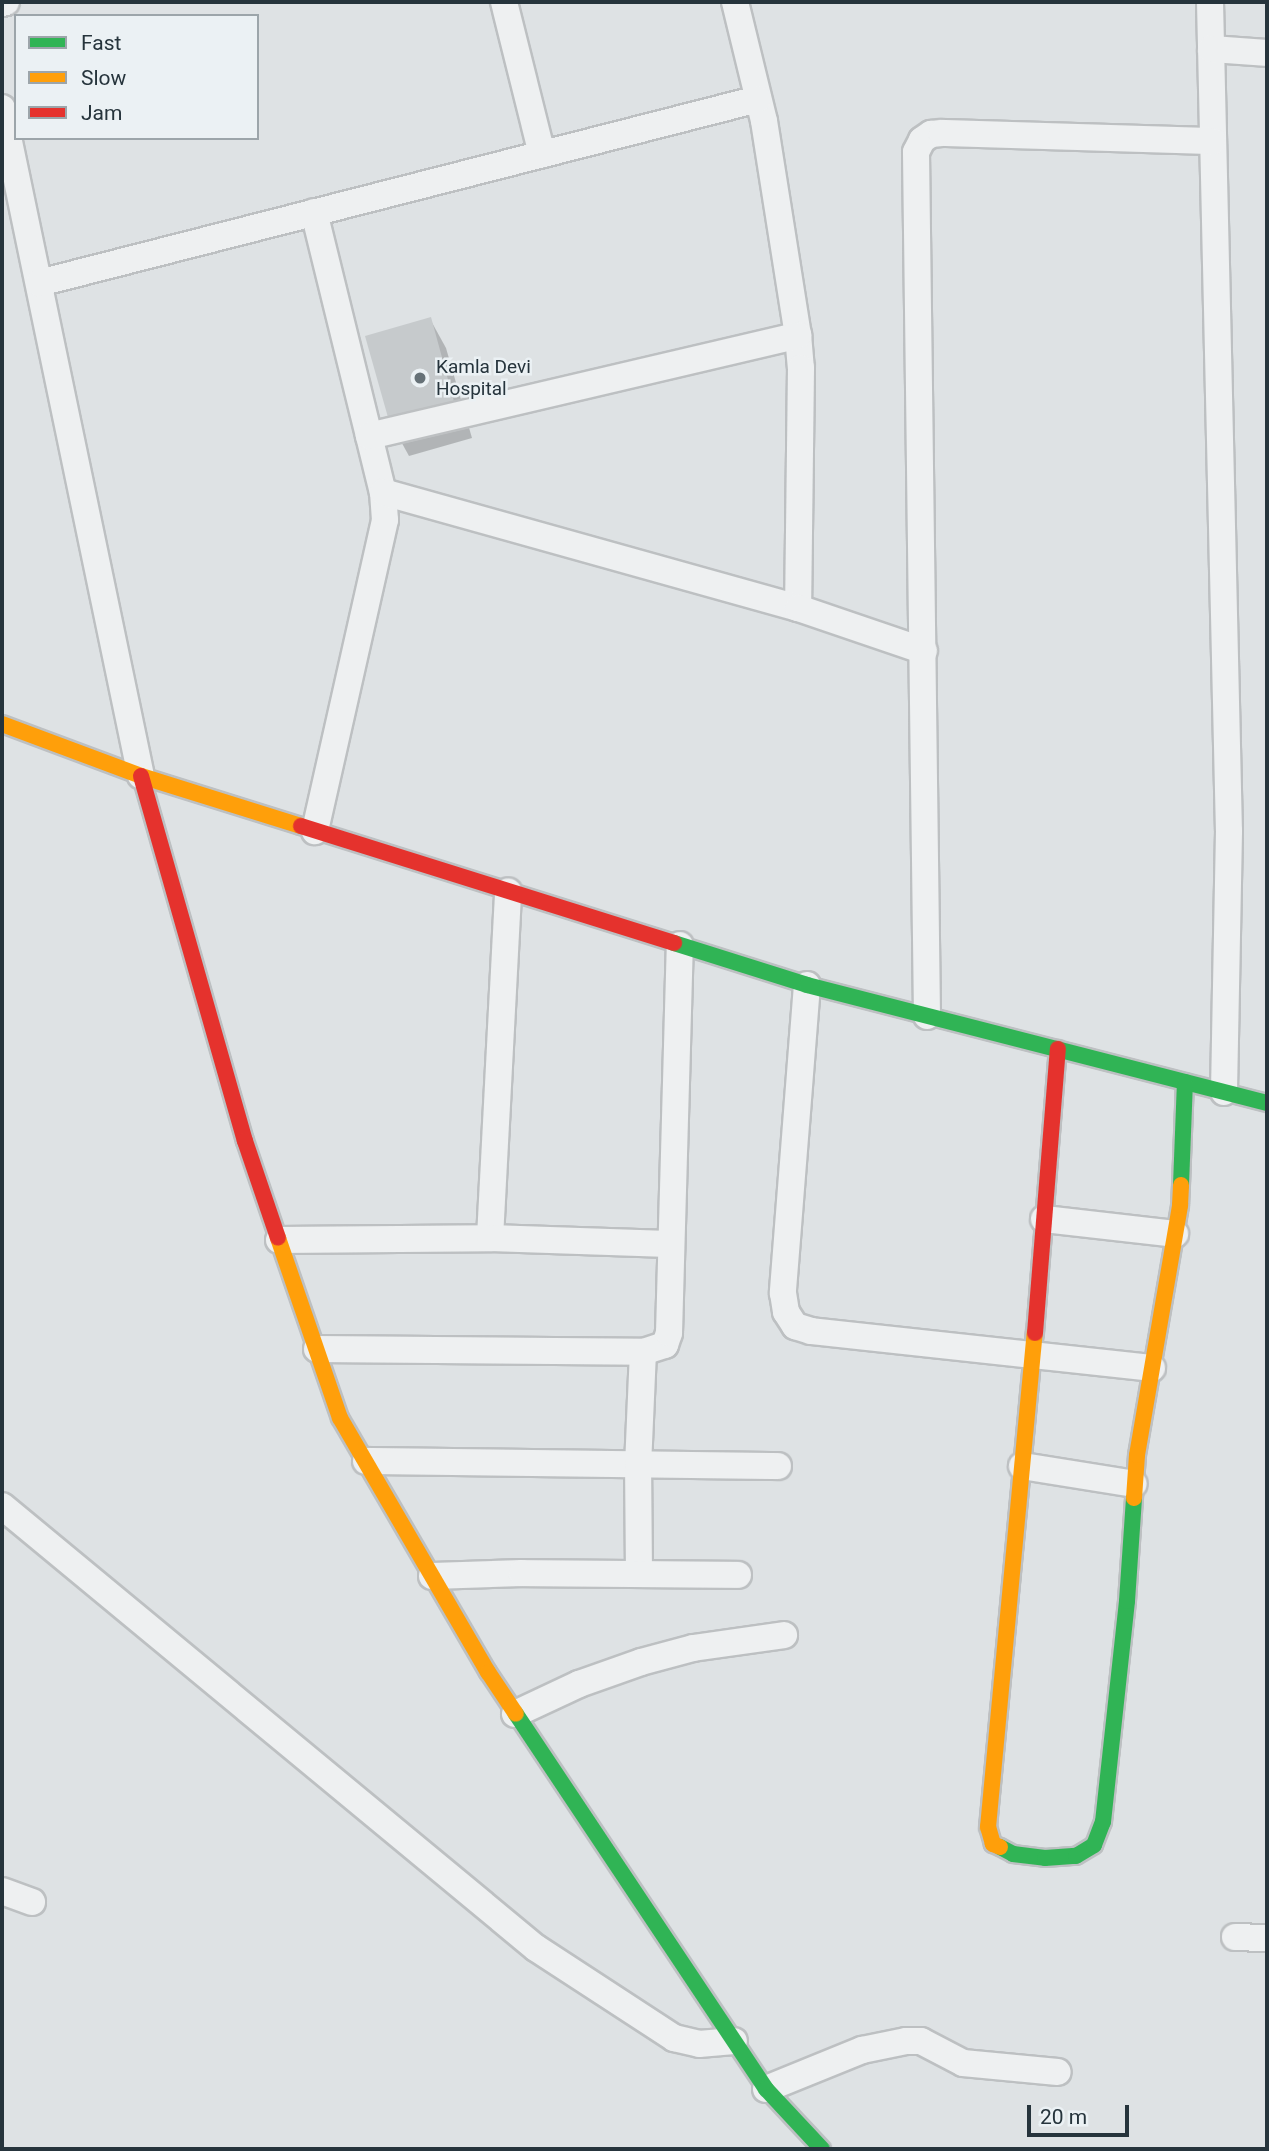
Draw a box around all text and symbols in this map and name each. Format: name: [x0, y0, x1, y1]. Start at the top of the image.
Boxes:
legend: [14, 14, 259, 140]
text: Fast: [81, 31, 121, 55]
text: Slow: [81, 66, 126, 90]
text: Jam: [81, 101, 122, 125]
place label: Kamla Devi Hospital: [436, 356, 531, 400]
marker: Kamla Devi Hospital: [410, 368, 430, 388]
scale bar: [1031, 2092, 1132, 2136]
text: 20 m: [1040, 2105, 1087, 2129]

